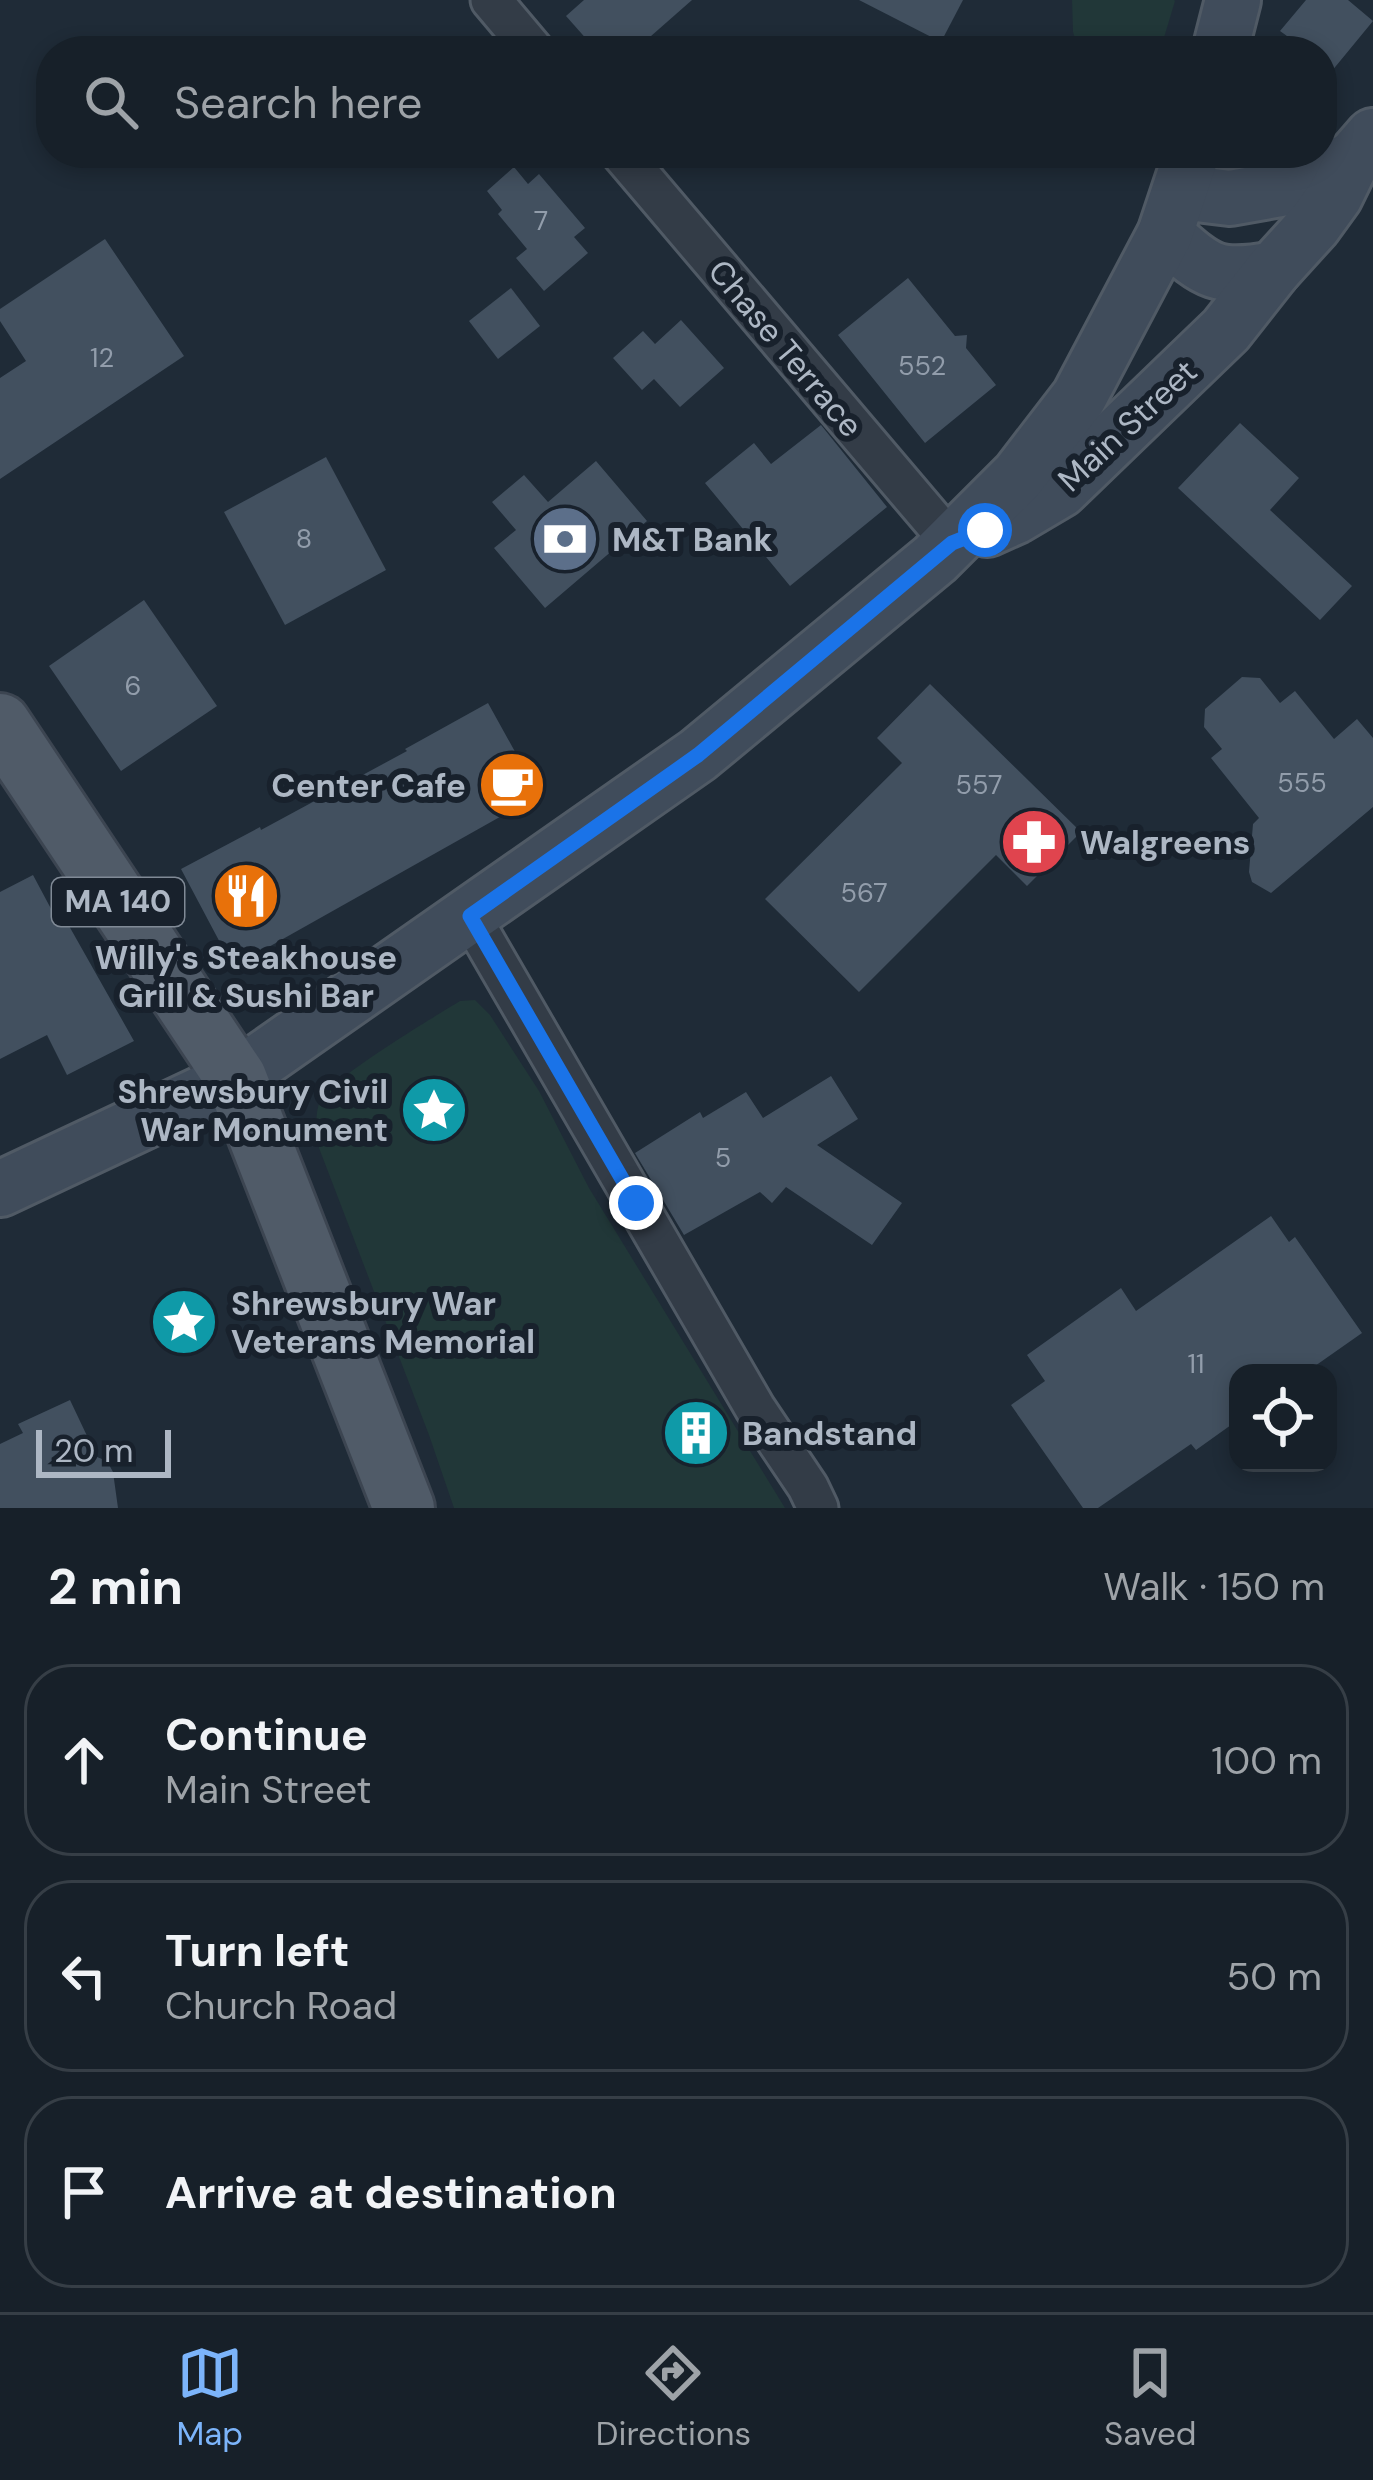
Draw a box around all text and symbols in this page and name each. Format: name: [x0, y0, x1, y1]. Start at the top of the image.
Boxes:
search box: [36, 36, 1337, 168]
icon: search: [78, 69, 144, 135]
text: Search here: [174, 73, 422, 132]
house number: 7: [534, 203, 548, 238]
street label: Chase Terrace: [699, 251, 872, 446]
house number: 12: [90, 340, 114, 375]
house number: 552: [898, 348, 946, 383]
street label: Main Street: [1049, 350, 1206, 501]
route start: [958, 503, 1012, 557]
bank icon: M&T Bank: [530, 504, 600, 574]
place label: M&T Bank: [612, 518, 773, 561]
house number: 8: [296, 521, 312, 556]
house number: 6: [125, 668, 141, 703]
cafe icon: Center Cafe: [477, 750, 547, 820]
place label: Center Cafe: [271, 764, 466, 807]
house number: 555: [1277, 765, 1327, 800]
house number: 557: [956, 767, 1002, 802]
pharmacy icon: Walgreens: [999, 807, 1069, 877]
place label: Walgreens: [1080, 821, 1250, 864]
restaurant icon: Willy's Steakhouse Grill & Sushi Bar: [211, 861, 281, 931]
house number: 567: [840, 875, 888, 910]
road number: MA 140: [52, 878, 184, 926]
place label: Willy's Steakhouse Grill & Sushi Bar: [95, 936, 397, 1017]
place label: Shrewsbury Civil War Monument: [118, 1070, 388, 1151]
place icon: Shrewsbury Civil War Monument: [399, 1075, 469, 1145]
house number: 5: [715, 1140, 731, 1175]
route end: [609, 1176, 663, 1230]
place label: Shrewsbury War Veterans Memorial: [231, 1282, 535, 1363]
place icon: Shrewsbury War Veterans Memorial: [149, 1287, 219, 1357]
house number: 11: [1188, 1346, 1204, 1381]
map controls: [1229, 1364, 1337, 1472]
button: locate: [1229, 1364, 1337, 1472]
building icon: Bandstand: [661, 1398, 731, 1468]
place label: Bandstand: [742, 1412, 917, 1455]
scale bar: [36, 1424, 171, 1477]
text: 20 m: [54, 1429, 133, 1472]
text: 2 min: [48, 1553, 183, 1620]
text: Walk · 150 m: [1103, 1561, 1325, 1612]
text: Continue: [165, 1705, 368, 1764]
icon: ahead: [51, 1727, 117, 1793]
text: 100 m: [1211, 1735, 1322, 1786]
text: Main Street: [165, 1764, 372, 1815]
text: Turn left: [165, 1921, 349, 1980]
icon: left: [51, 1943, 117, 2009]
text: 50 m: [1226, 1951, 1322, 2002]
text: Church Road: [165, 1980, 397, 2031]
icon: arrive: [51, 2159, 117, 2225]
text: Arrive at destination: [165, 2163, 617, 2222]
tab: Map: [176, 2340, 243, 2455]
tab: Directions: [596, 2340, 751, 2455]
tab: Saved: [1104, 2340, 1197, 2455]

